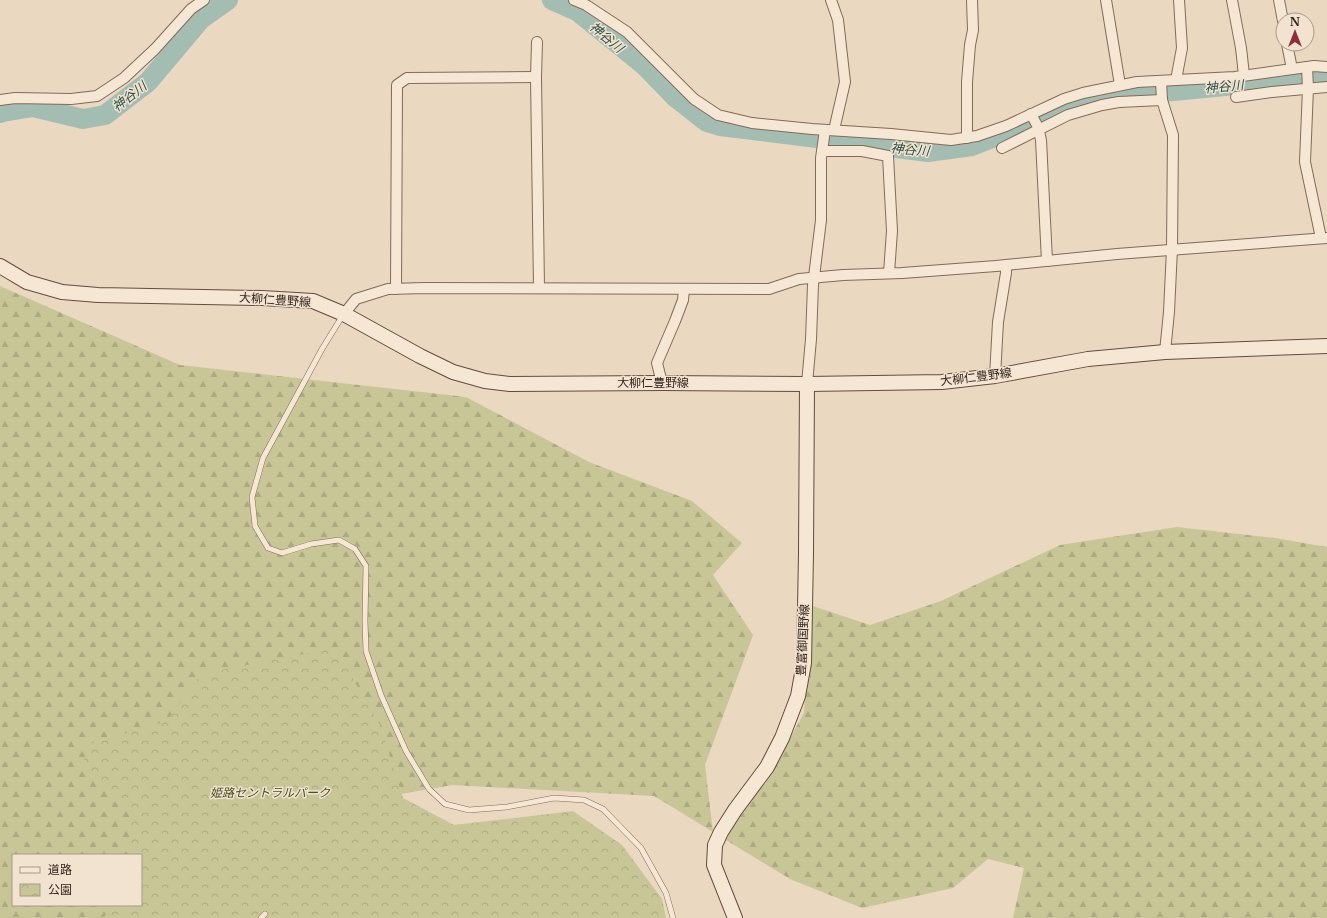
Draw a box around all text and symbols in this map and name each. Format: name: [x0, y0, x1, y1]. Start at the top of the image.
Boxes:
north arrow: [1275, 12, 1315, 52]
text: N: [1290, 15, 1301, 29]
water label: 神谷川: [586, 18, 629, 58]
water label: 神谷川: [109, 76, 151, 115]
water label: 神谷川: [1204, 76, 1246, 97]
water label: 神谷川: [890, 139, 932, 160]
street label: 大柳仁豊野線: [239, 290, 311, 309]
street label: 大柳仁豊野線: [939, 365, 1013, 388]
street label: 大柳仁豊野線: [617, 375, 689, 390]
street label: 豊富御国野線: [793, 604, 812, 676]
park label: 姫路セントラルパーク: [210, 785, 331, 800]
legend: [12, 854, 142, 906]
text: 道路: [48, 862, 72, 877]
text: 公園: [48, 882, 72, 897]

